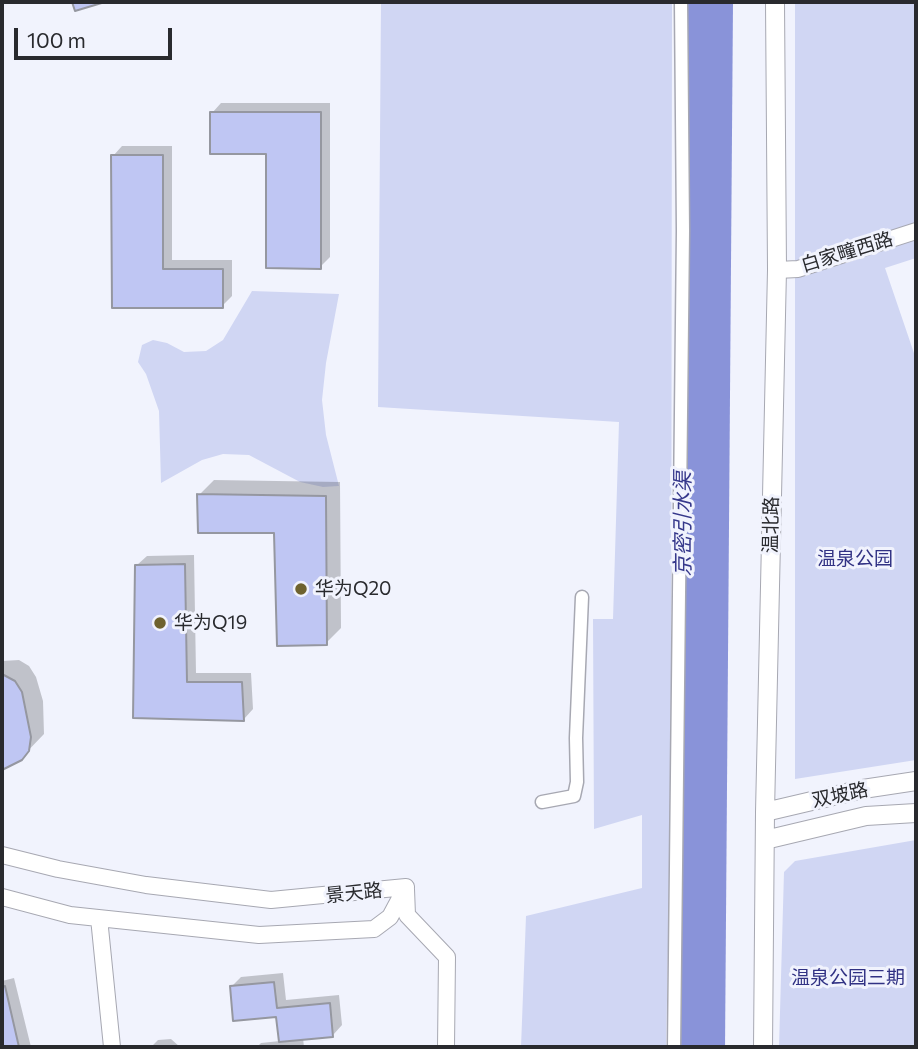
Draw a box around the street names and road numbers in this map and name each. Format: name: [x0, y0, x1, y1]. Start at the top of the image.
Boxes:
street label: 白家疃西路: [798, 227, 896, 277]
street label: 温北路: [759, 496, 783, 554]
street label: 双坡路: [810, 778, 870, 812]
street label: 景天路: [324, 879, 384, 907]

